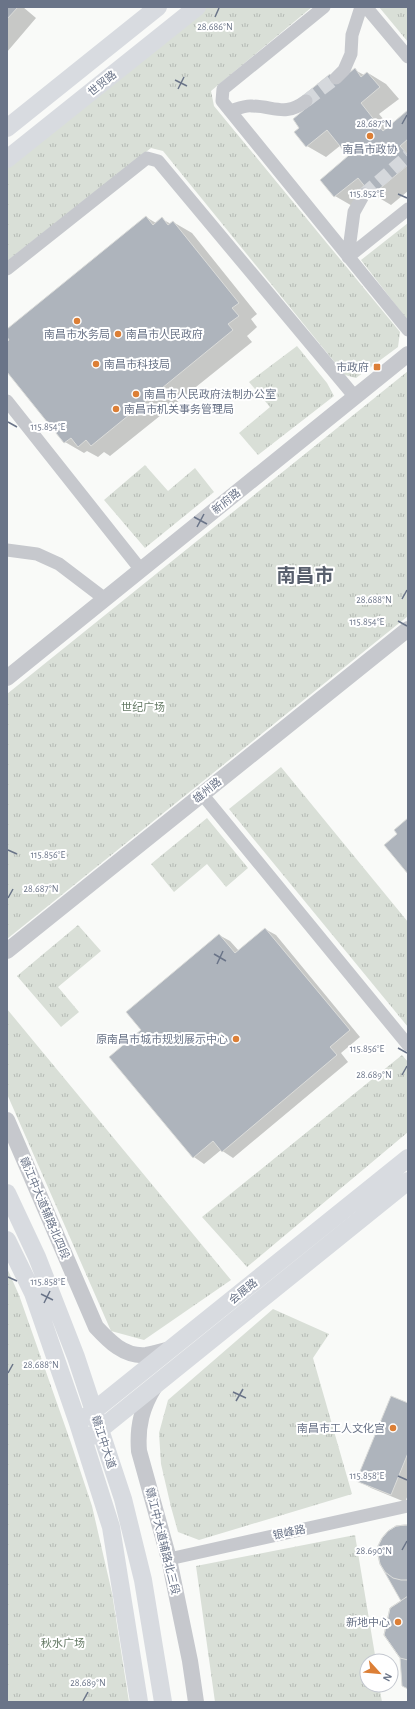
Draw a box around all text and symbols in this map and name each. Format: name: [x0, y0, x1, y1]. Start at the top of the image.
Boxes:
text: 28.686°N: [197, 22, 233, 32]
street label: 世贸路: [85, 68, 119, 98]
text: 28.687°N: [357, 119, 391, 129]
marker: 南昌市政协: [365, 131, 375, 141]
place label: 南昌市政协: [343, 143, 398, 155]
text: 115.852°E: [350, 189, 384, 199]
marker: 南昌市水务局: [72, 316, 82, 326]
place label: 南昌市水务局: [44, 328, 110, 340]
place label: 南昌市人民政府: [126, 328, 203, 340]
marker: 南昌市人民政府: [113, 329, 123, 339]
place label: 南昌市科技局: [104, 358, 170, 370]
marker: 南昌市科技局: [91, 359, 101, 369]
place label: 市政府: [336, 361, 369, 373]
marker: 市政府: [372, 362, 382, 372]
place label: 南昌市人民政府法制办公室: [144, 388, 276, 400]
marker: 南昌市人民政府法制办公室: [131, 389, 141, 399]
place label: 南昌市机关事务管理局: [124, 403, 234, 415]
marker: 南昌市机关事务管理局: [111, 404, 121, 414]
text: 115.854°E: [31, 422, 66, 432]
street label: 新府路: [209, 486, 243, 516]
district label: 南昌市: [276, 565, 334, 586]
text: 28.688°N: [356, 595, 392, 605]
text: 115.854°E: [350, 617, 385, 627]
park label: 世纪广场: [121, 701, 165, 713]
street label: 雄州路: [190, 775, 224, 805]
text: 115.856°E: [31, 850, 66, 860]
text: 28.687°N: [24, 884, 58, 894]
place label: 原南昌市城市规划展示中心: [96, 1033, 228, 1045]
marker: 原南昌市城市规划展示中心: [231, 1034, 241, 1044]
text: 115.856°E: [350, 1044, 385, 1054]
text: 28.689°N: [356, 1070, 392, 1080]
street label: 赣江中大道辅路北四段: [18, 1155, 72, 1261]
street label: 会展路: [226, 1276, 260, 1306]
text: 115.858°E: [31, 1277, 66, 1287]
text: 28.688°N: [23, 1360, 59, 1370]
street label: 赣江中大道: [90, 1414, 118, 1470]
place label: 南昌市工人文化宫: [297, 1422, 385, 1434]
marker: 南昌市工人文化宫: [388, 1423, 398, 1433]
text: 115.858°E: [350, 1471, 385, 1481]
street label: 赣江中大道辅路北三段: [144, 1486, 182, 1596]
street label: 银峰路: [272, 1523, 306, 1541]
text: 28.690°N: [356, 1546, 392, 1556]
place label: 新地中心: [346, 1616, 390, 1628]
marker: 新地中心: [393, 1617, 403, 1627]
park label: 秋水广场: [41, 1637, 85, 1649]
north arrow: [359, 1653, 399, 1693]
text: N: [381, 1671, 394, 1683]
text: 28.689°N: [70, 1678, 106, 1688]

